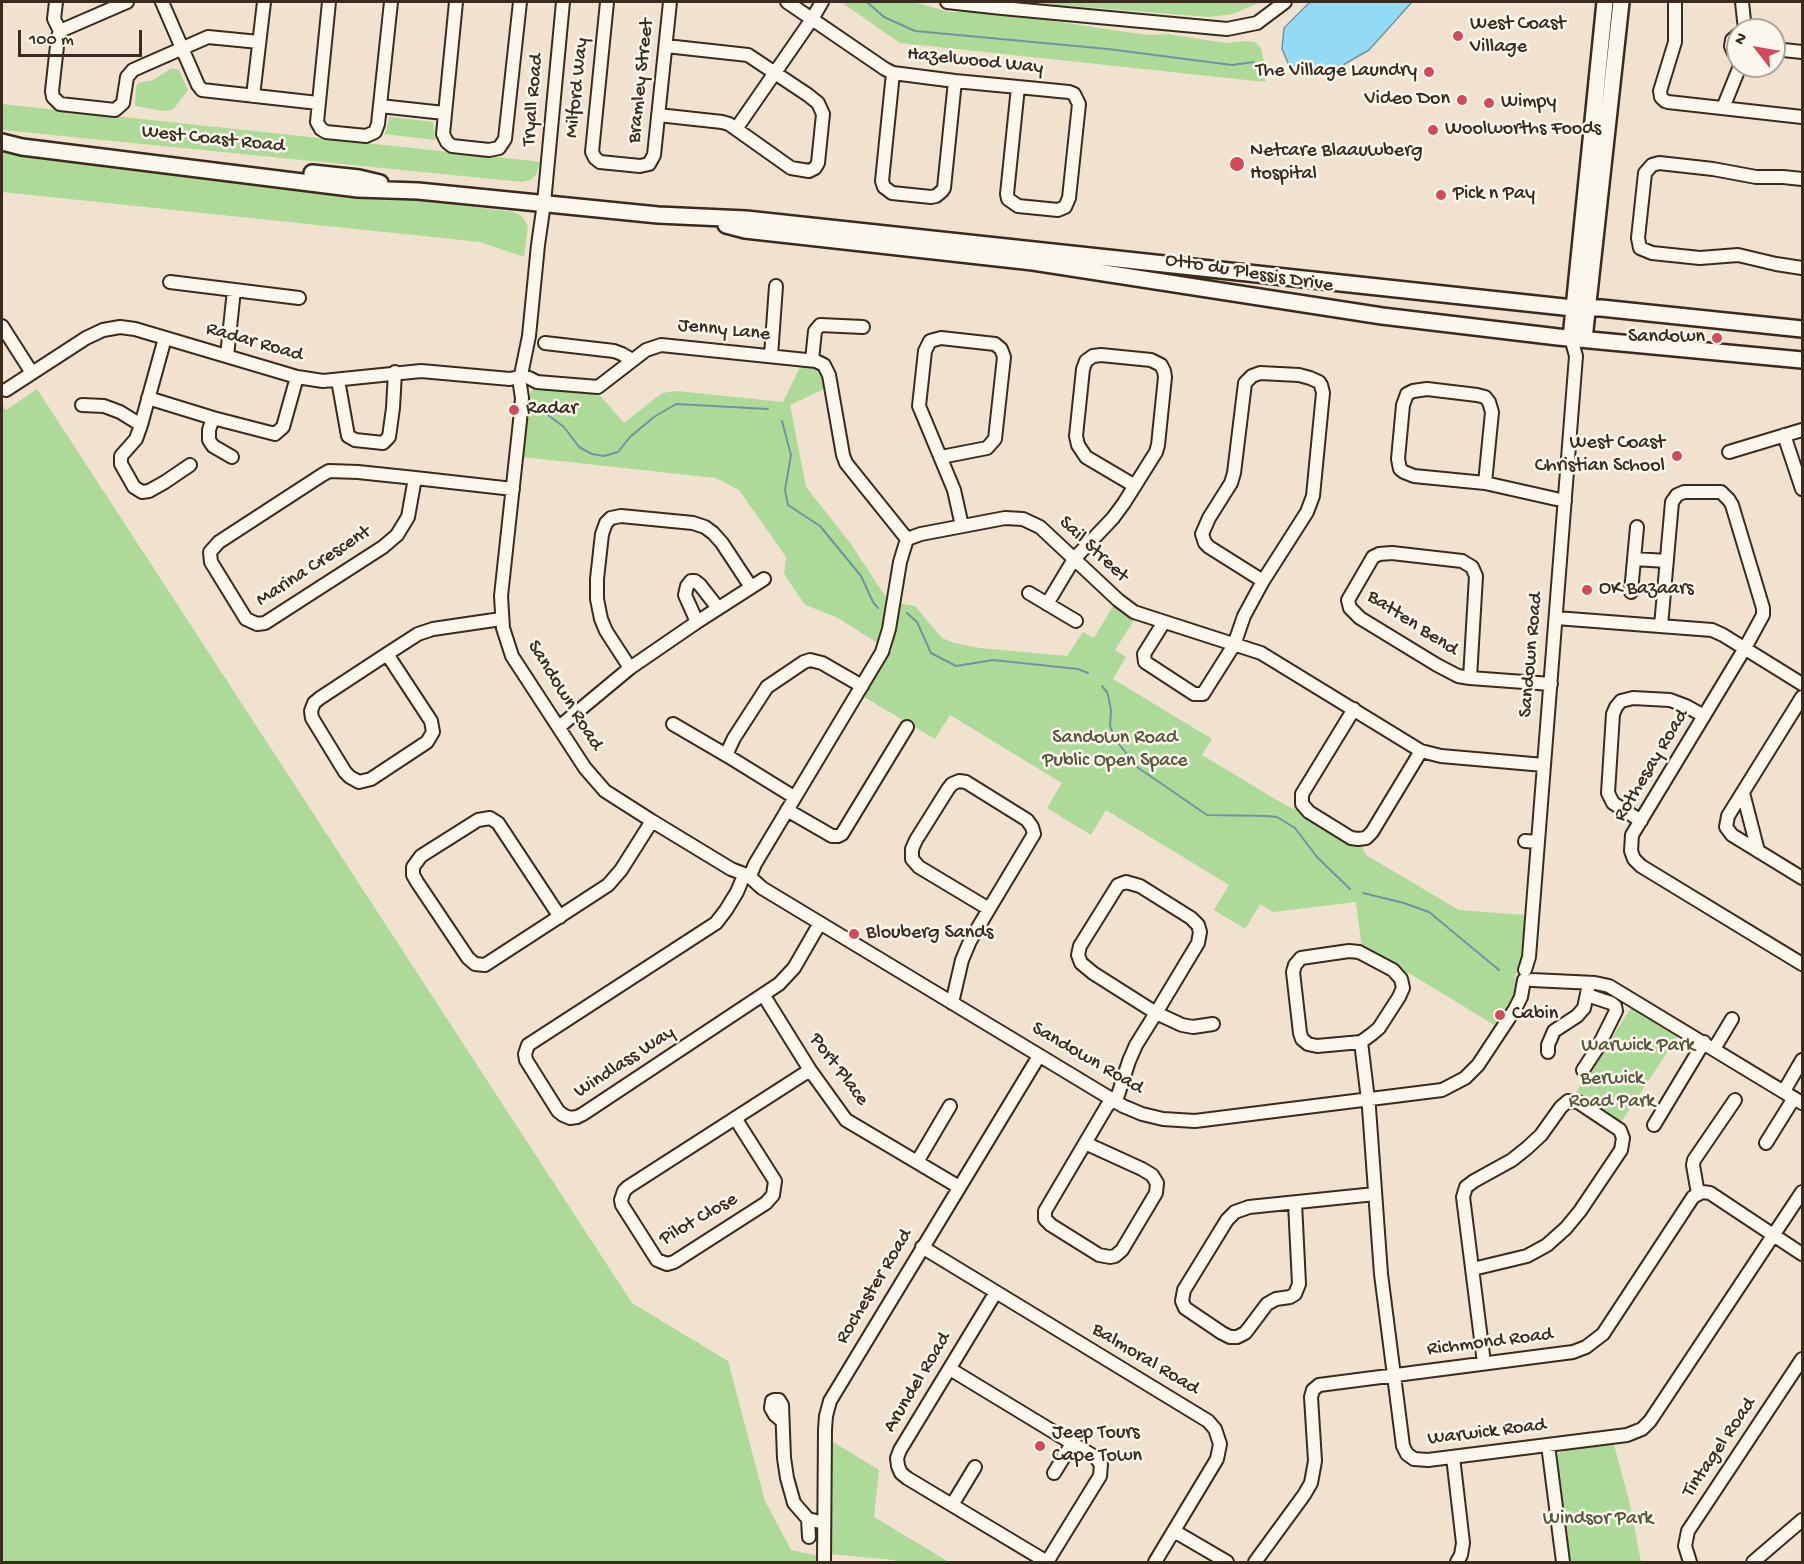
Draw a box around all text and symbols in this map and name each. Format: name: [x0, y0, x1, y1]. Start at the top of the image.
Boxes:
place label: West Coast Village: [1470, 13, 1565, 60]
street label: Bramley Street: [624, 17, 660, 145]
scale bar: [21, 18, 146, 56]
north arrow: [1726, 18, 1786, 78]
marker: West Coast Village: [1451, 29, 1465, 43]
text: 100 m: [29, 30, 74, 51]
text: N: [1731, 30, 1753, 49]
street label: Milford Way: [561, 37, 595, 139]
street label: Hazelwood Way: [906, 43, 1044, 81]
street label: Tryall Road: [518, 53, 550, 147]
place label: The Village Laundry: [1256, 60, 1417, 84]
marker: The Village Laundry: [1422, 65, 1436, 79]
place label: Video Don: [1364, 88, 1450, 112]
place label: Wimpy: [1501, 91, 1556, 115]
marker: Video Don: [1455, 93, 1469, 107]
marker: Wimpy: [1482, 96, 1496, 110]
place label: Woolworths Foods: [1445, 118, 1601, 142]
street label: West Coast Road: [140, 121, 286, 159]
marker: Woolworths Foods: [1426, 123, 1440, 137]
place label: Netcare Blaauwberg Hospital: [1250, 140, 1423, 187]
marker: Netcare Blaauwberg Hospital: [1228, 155, 1246, 173]
place label: Pick n Pay: [1453, 183, 1535, 207]
marker: Pick n Pay: [1434, 188, 1448, 202]
street label: Otto du Plessis Drive: [1163, 249, 1335, 299]
street label: Jenny Lane: [677, 314, 771, 348]
street label: Radar Road: [203, 318, 305, 368]
place label: Sandown: [1628, 326, 1705, 350]
marker: Sandown: [1710, 331, 1724, 345]
place label: Radar: [526, 398, 577, 422]
marker: Radar: [507, 403, 521, 417]
place label: West Coast Christian School: [1535, 432, 1665, 479]
marker: West Coast Christian School: [1670, 449, 1684, 463]
street label: Sail Street: [1053, 511, 1133, 589]
street label: Marina Crescent: [252, 521, 376, 613]
place label: OK Bazaars: [1599, 578, 1694, 602]
marker: OK Bazaars: [1580, 583, 1594, 597]
street label: Batten Bend: [1362, 586, 1462, 662]
street label: Sandown Road: [1515, 591, 1549, 719]
street label: Sandown Road: [521, 636, 607, 756]
street label: Rothesay Road: [1609, 705, 1695, 827]
park label: Sandown Road Public Open Space: [1042, 727, 1188, 774]
place label: Blouberg Sands: [866, 922, 993, 946]
marker: Blouberg Sands: [847, 927, 861, 941]
place label: Cabin: [1512, 1003, 1558, 1027]
marker: Cabin: [1493, 1008, 1507, 1022]
street label: Sandown Road: [1027, 1017, 1147, 1101]
street label: Windlass Way: [570, 1021, 680, 1105]
street label: Port Place: [803, 1029, 873, 1111]
park label: Warwick Park: [1581, 1035, 1695, 1059]
park label: Berwick Road Park: [1569, 1068, 1655, 1115]
street label: Pilot Close: [656, 1188, 742, 1252]
street label: Rochester Road: [831, 1225, 919, 1349]
street label: Balmoral Road: [1087, 1318, 1203, 1402]
street label: Richmond Road: [1426, 1323, 1554, 1363]
street label: Arundel Road: [879, 1329, 957, 1437]
street label: Tintagel Road: [1678, 1393, 1762, 1503]
street label: Warwick Road: [1426, 1414, 1548, 1452]
place label: Jeep Tours Cape Town: [1052, 1422, 1142, 1469]
marker: Jeep Tours Cape Town: [1033, 1439, 1047, 1453]
park label: Windsor Park: [1543, 1508, 1653, 1532]

